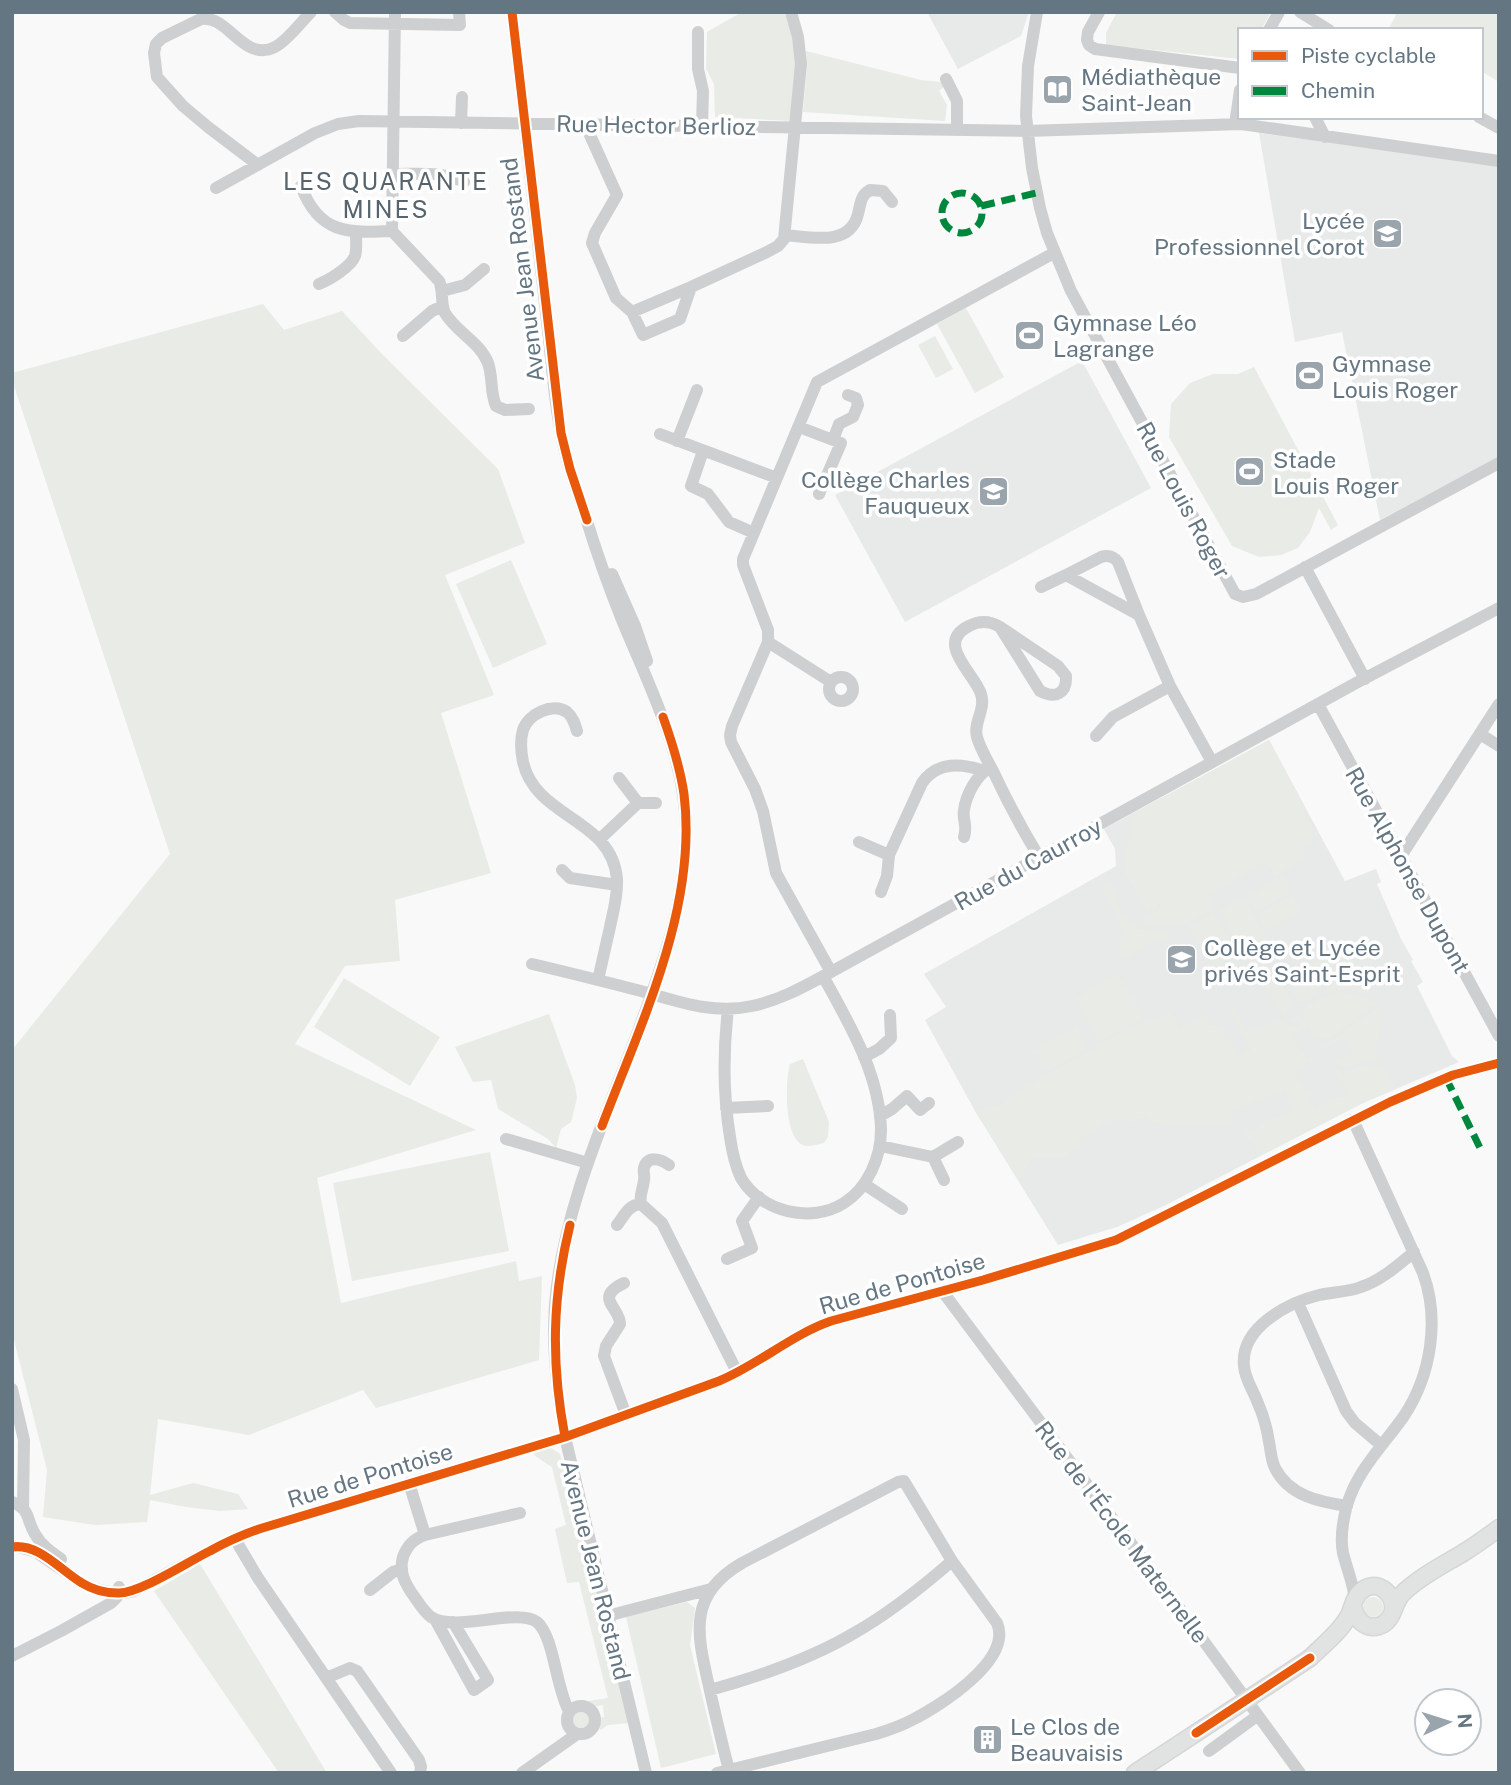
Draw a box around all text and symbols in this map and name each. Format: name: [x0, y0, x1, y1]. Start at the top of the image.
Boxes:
legend: [1238, 28, 1483, 119]
text: Piste cyclable: [1301, 43, 1436, 68]
place label: Médiathèque Saint-Jean: [1081, 63, 1221, 116]
library icon: Médiathèque Saint-Jean: [1041, 72, 1075, 106]
text: Chemin: [1301, 78, 1375, 103]
street label: Rue Hector Berlioz: [556, 110, 756, 140]
street label: Avenue Jean Rostand: [495, 156, 549, 384]
district label: LES QUARANTE MINES: [283, 167, 489, 223]
place label: Lycée Professionnel Corot: [1154, 207, 1365, 260]
school or university icon: Lycée Professionnel Corot: [1371, 216, 1405, 250]
place label: Gymnase Léo Lagrange: [1053, 309, 1197, 362]
sports icon: Gymnase Léo Lagrange: [1013, 318, 1047, 352]
place label: Gymnase Louis Roger: [1332, 350, 1458, 403]
sports icon: Gymnase Louis Roger: [1292, 359, 1326, 393]
street label: Rue Louis Roger: [1131, 417, 1237, 583]
place label: Stade Louis Roger: [1273, 446, 1399, 499]
sports icon: Stade Louis Roger: [1233, 455, 1267, 489]
place label: Collège Charles Fauqueux: [801, 466, 970, 519]
school or university icon: Collège Charles Fauqueux: [976, 475, 1010, 509]
street label: Rue Alphonse Dupont: [1340, 762, 1476, 978]
street label: Rue du Caurroy: [950, 812, 1106, 916]
place label: Collège et Lycée privés Saint-Esprit: [1204, 934, 1401, 987]
school or university icon: Collège et Lycée privés Saint-Esprit: [1164, 943, 1198, 977]
street label: Rue de Pontoise: [816, 1246, 988, 1320]
street label: Rue de l'École Maternelle: [1030, 1416, 1214, 1648]
street label: Rue de Pontoise: [284, 1437, 456, 1513]
street label: Avenue Jean Rostand: [556, 1457, 636, 1683]
north arrow: [1413, 1687, 1483, 1757]
place label: Le Clos de Beauvaisis: [1010, 1713, 1123, 1766]
text: N: [1453, 1713, 1476, 1729]
building icon: Le Clos de Beauvaisis: [970, 1722, 1004, 1756]

